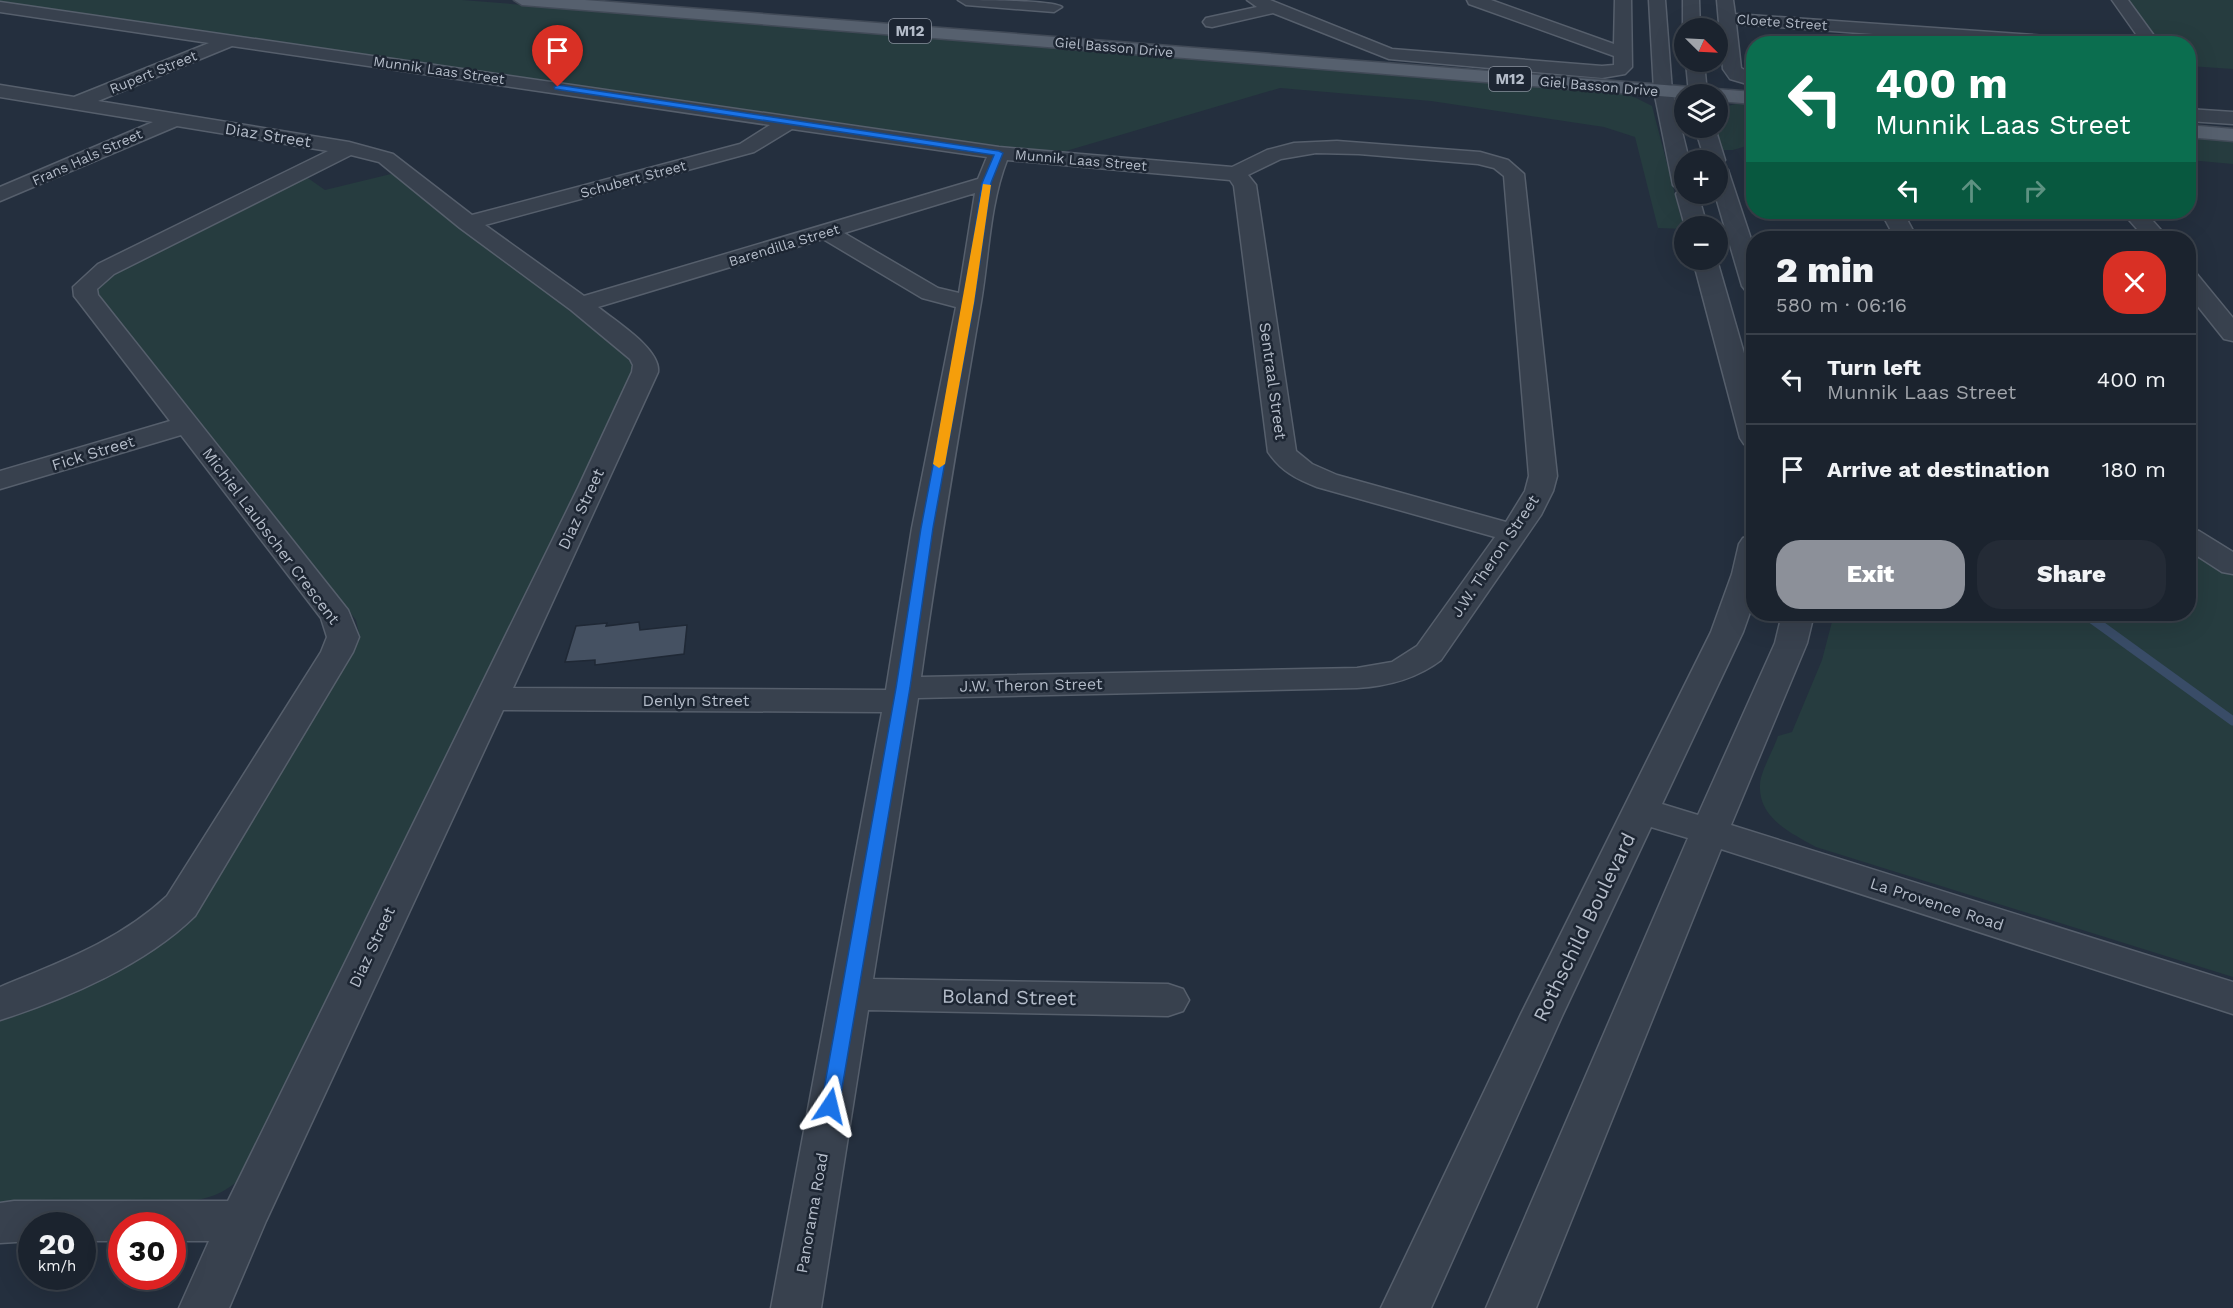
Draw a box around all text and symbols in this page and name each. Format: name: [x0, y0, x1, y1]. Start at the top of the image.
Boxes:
street label: Cloete Street: [1736, 11, 1828, 33]
north arrow: [1674, 18, 1728, 72]
map controls: [1674, 18, 1728, 270]
road number: M12: [889, 19, 931, 43]
pin: [532, 25, 583, 87]
icon: arrive: [541, 34, 574, 67]
street label: Giel Basson Drive: [1054, 34, 1174, 60]
street label: Rupert Street: [107, 47, 199, 97]
street label: Munnik Laas Street: [372, 53, 506, 87]
text: 400 m: [1875, 59, 2008, 108]
icon: left: [1776, 60, 1854, 138]
road number: M12: [1489, 67, 1531, 91]
street label: Giel Basson Drive: [1539, 73, 1659, 99]
button: layers: [1674, 84, 1728, 138]
text: Munnik Laas Street: [1875, 109, 2130, 141]
street label: Diaz Street: [224, 119, 313, 151]
street label: Frans Hals Street: [29, 125, 145, 188]
street label: Munnik Laas Street: [1014, 146, 1148, 174]
button: +: [1674, 150, 1728, 204]
street label: Schubert Street: [578, 157, 688, 201]
icon: left: [1892, 174, 1925, 207]
icon: ahead: [1955, 174, 1988, 207]
icon: right: [2018, 174, 2051, 207]
button: −: [1674, 216, 1728, 270]
street label: Barendilla Street: [727, 221, 841, 269]
text: 2 min: [1776, 249, 1874, 291]
button: close: [2103, 251, 2166, 314]
text: 580 m · 06:16: [1776, 293, 1907, 317]
street label: Sentraal Street: [1255, 321, 1291, 441]
text: Turn left: [1827, 355, 1921, 380]
icon: left: [1776, 363, 1809, 396]
text: 400 m: [2097, 367, 2166, 392]
text: Munnik Laas Street: [1827, 380, 2016, 404]
street label: Fick Street: [49, 431, 137, 475]
street label: Michiel Laubscher Crescent: [198, 444, 344, 628]
icon: arrive: [1776, 453, 1809, 486]
text: Arrive at destination: [1827, 457, 2050, 482]
text: 180 m: [2102, 457, 2166, 482]
street label: Diaz Street: [554, 465, 608, 552]
street label: J.W. Theron Street: [1447, 491, 1543, 621]
button: Exit: [1776, 540, 1965, 609]
button: Share: [1977, 540, 2166, 609]
street label: J.W. Theron Street: [959, 674, 1103, 696]
street label: Denlyn Street: [643, 691, 750, 710]
street label: Rothschild Boulevard: [1528, 829, 1640, 1025]
street label: La Provence Road: [1868, 873, 2006, 935]
street label: Diaz Street: [345, 903, 399, 990]
street label: Boland Street: [942, 984, 1077, 1010]
position arrow: [798, 1074, 862, 1138]
street label: Panorama Road: [792, 1151, 832, 1275]
speed limit sign: 30: [108, 1212, 186, 1290]
text: 20: [38, 1226, 76, 1261]
text: km/h: [38, 1257, 76, 1275]

